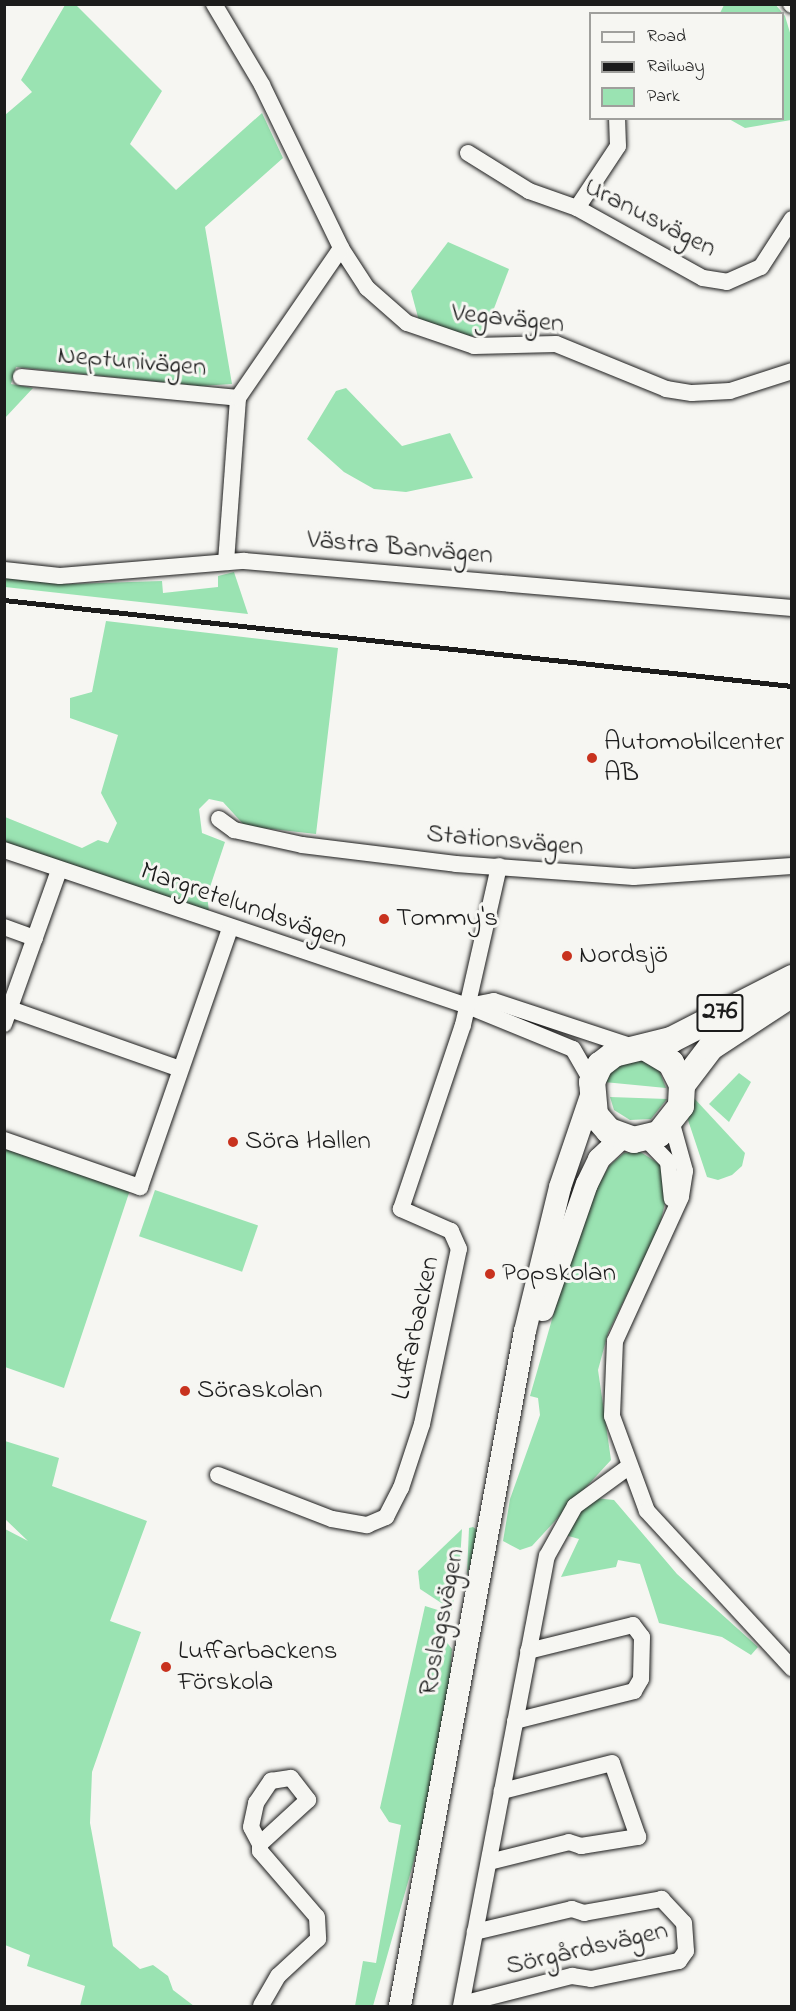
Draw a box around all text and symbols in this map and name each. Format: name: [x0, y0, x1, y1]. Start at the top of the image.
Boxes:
legend: [589, 12, 784, 120]
text: Road: [647, 24, 686, 50]
text: Railway: [647, 54, 704, 80]
text: Park: [647, 84, 680, 110]
street label: Uranusvägen: [578, 171, 722, 265]
street label: Vegavägen: [450, 297, 566, 341]
street label: Neptunivägen: [56, 339, 208, 385]
street label: Västra Banvägen: [306, 524, 494, 572]
place label: Automobilcenter AB: [604, 726, 784, 789]
marker: Automobilcenter AB: [585, 751, 599, 765]
street label: Stationsvägen: [425, 818, 585, 864]
street label: Margretelundsvägen: [136, 855, 352, 957]
place label: Tommy's: [396, 903, 498, 935]
marker: Tommy's: [377, 912, 391, 926]
place label: Nordsjö: [579, 940, 668, 972]
marker: Nordsjö: [560, 949, 574, 963]
road number: 276: [696, 990, 744, 1036]
place label: Söra Hallen: [245, 1126, 371, 1158]
marker: Söra Hallen: [226, 1135, 240, 1149]
street label: Luffarbacken: [385, 1253, 447, 1403]
place label: Popskolan: [502, 1258, 616, 1290]
marker: Popskolan: [483, 1267, 497, 1281]
place label: Söraskolan: [197, 1375, 323, 1407]
marker: Söraskolan: [178, 1384, 192, 1398]
street label: Roslagsvägen: [412, 1546, 472, 1698]
place label: Luffarbackens Förskola: [178, 1635, 337, 1698]
marker: Luffarbackens Förskola: [159, 1660, 173, 1674]
street label: Sörgårdsvägen: [503, 1915, 671, 1983]

